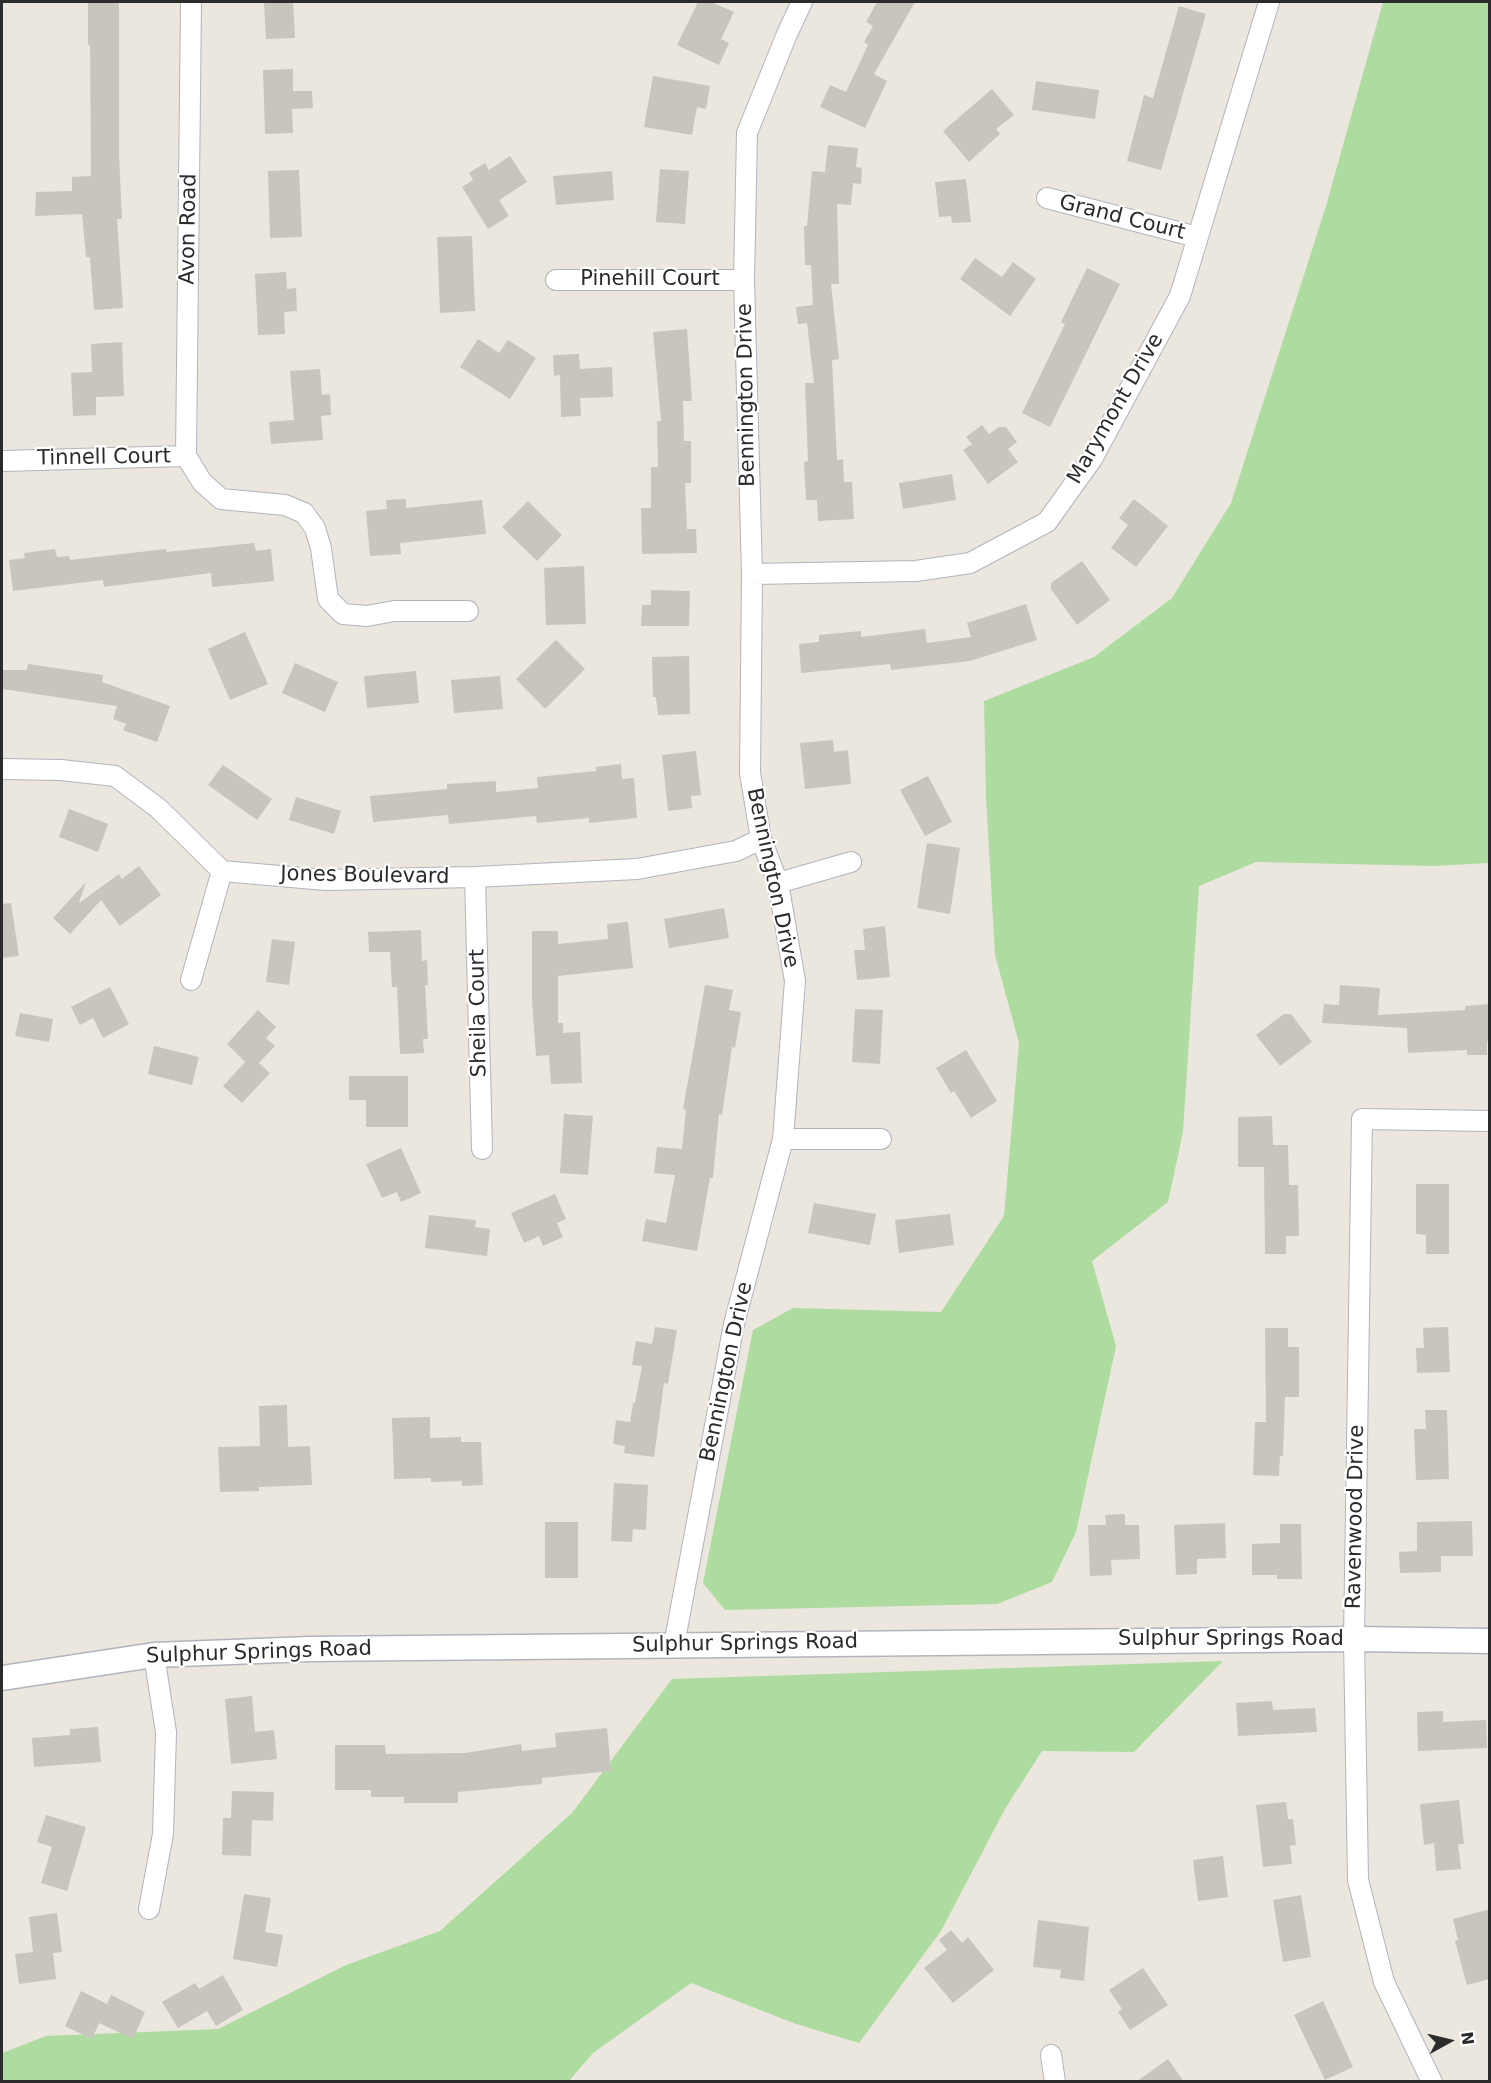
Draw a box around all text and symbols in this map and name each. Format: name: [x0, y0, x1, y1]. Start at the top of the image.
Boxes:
street label: Avon Road: [175, 173, 203, 285]
street label: Grand Court: [1056, 190, 1188, 246]
street label: Pinehill Court: [580, 267, 720, 293]
street label: Bennington Drive: [733, 303, 761, 487]
street label: Marymont Drive: [1063, 329, 1169, 489]
street label: Tinnell Court: [37, 444, 171, 472]
street label: Bennington Drive: [741, 786, 803, 970]
street label: Jones Boulevard: [280, 862, 450, 890]
street label: Sheila Court: [465, 949, 493, 1077]
street label: Bennington Drive: [696, 1280, 758, 1464]
street label: Ravenwood Drive: [1342, 1425, 1370, 1609]
street label: Sulphur Springs Road: [1118, 1627, 1344, 1653]
street label: Sulphur Springs Road: [632, 1629, 858, 1659]
street label: Sulphur Springs Road: [146, 1636, 372, 1670]
north arrow: [1419, 2011, 1479, 2071]
text: N: [1457, 2030, 1478, 2046]

